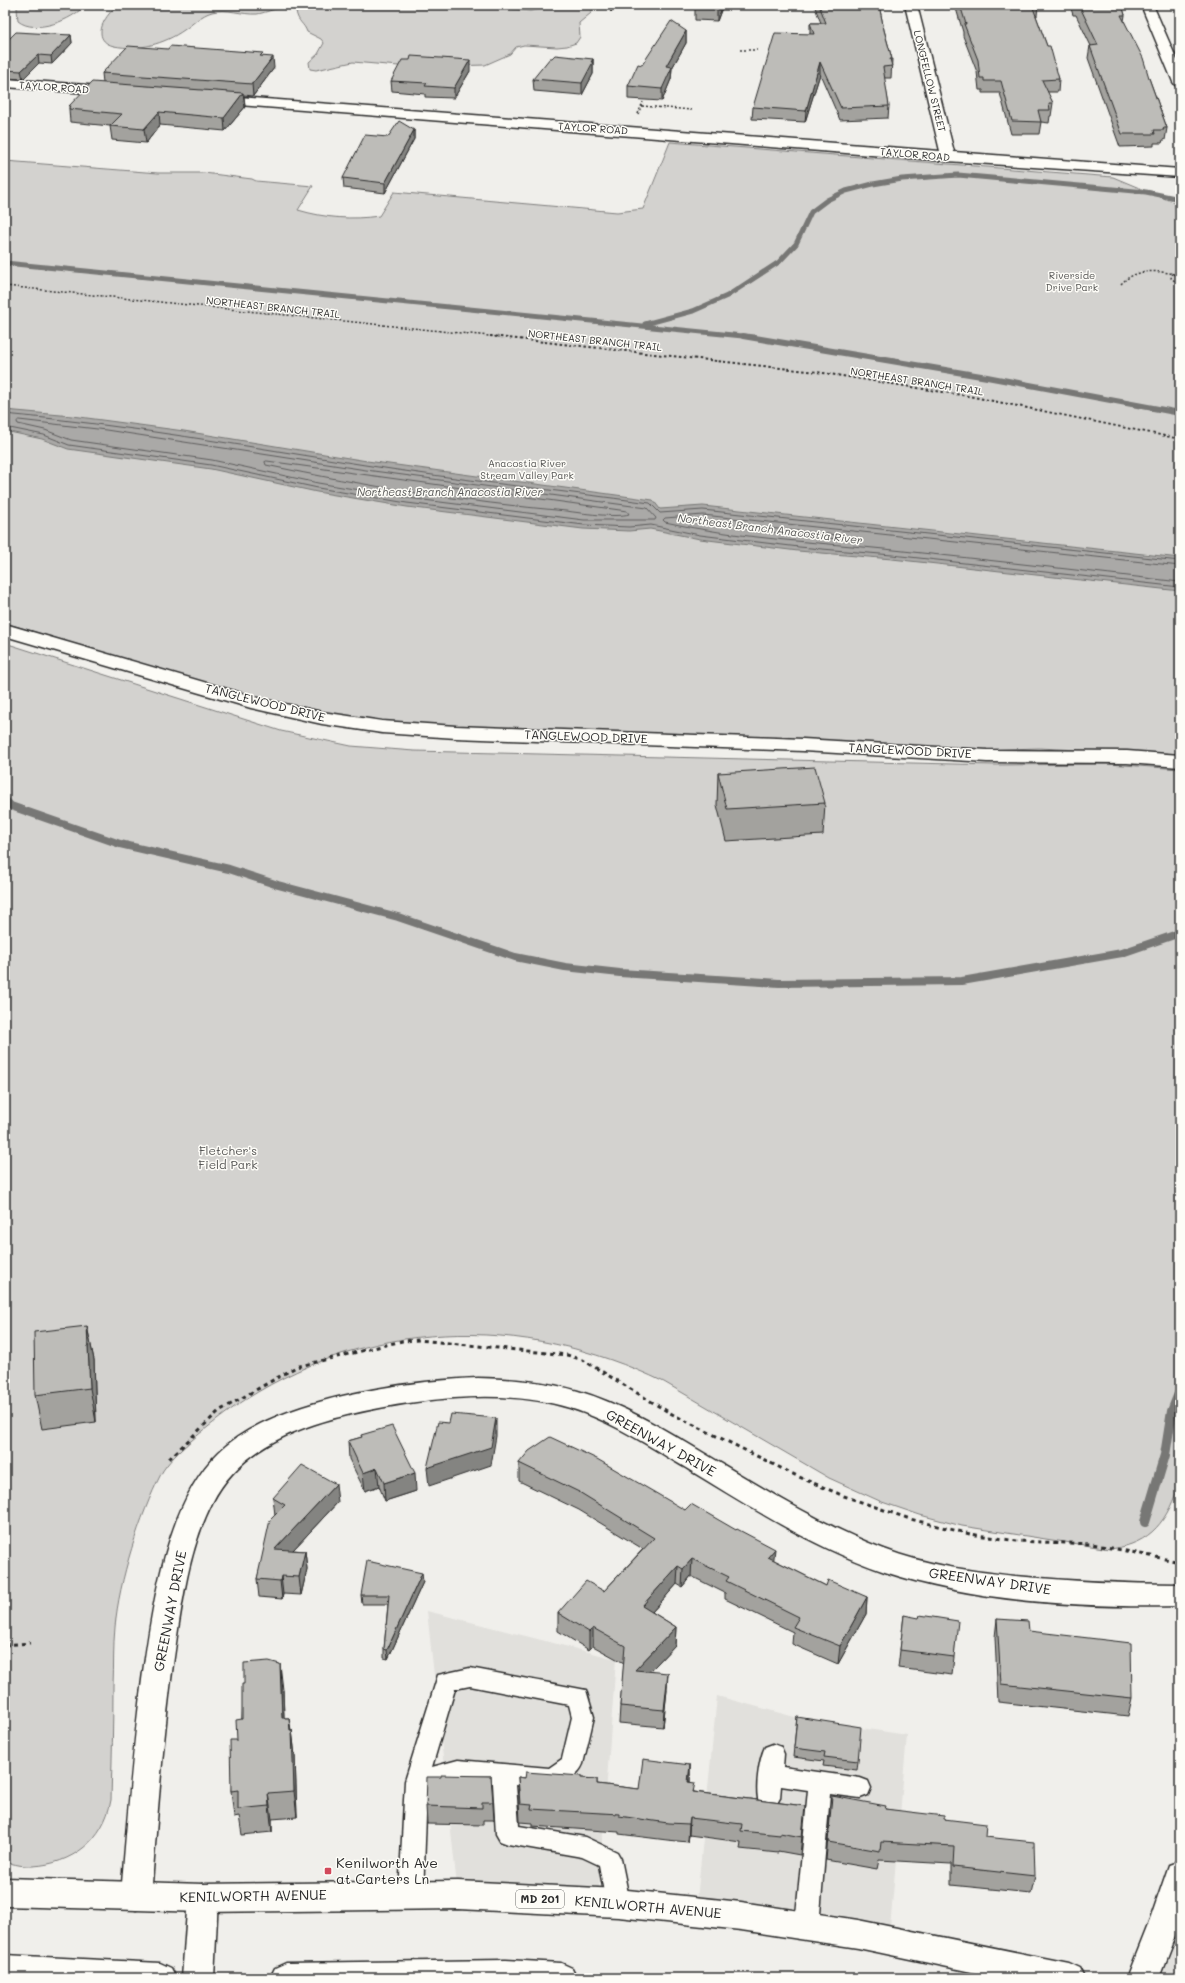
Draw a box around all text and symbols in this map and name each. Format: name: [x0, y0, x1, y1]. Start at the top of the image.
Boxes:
street label: LONGFELLOW STREET: [911, 29, 950, 134]
street label: TAYLOR ROAD: [19, 78, 90, 96]
street label: TAYLOR ROAD: [558, 119, 629, 137]
street label: TAYLOR ROAD: [880, 144, 951, 164]
park label: Riverside Drive Park: [1046, 268, 1098, 294]
street label: NORTHEAST BRANCH TRAIL: [205, 293, 341, 321]
street label: NORTHEAST BRANCH TRAIL: [527, 326, 663, 354]
street label: NORTHEAST BRANCH TRAIL: [850, 364, 985, 399]
park label: Anacostia River Stream Valley Park: [480, 456, 574, 482]
water label: Northeast Branch Anacostia River: [357, 484, 544, 499]
water label: Northeast Branch Anacostia River: [677, 510, 864, 547]
street label: TANGLEWOOD DRIVE: [203, 679, 327, 725]
street label: TANGLEWOOD DRIVE: [524, 726, 648, 746]
street label: TANGLEWOOD DRIVE: [848, 739, 972, 761]
park label: Fletcher's Field Park: [198, 1142, 258, 1172]
street label: GREENWAY DRIVE: [603, 1404, 720, 1481]
street label: GREENWAY DRIVE: [148, 1549, 191, 1673]
street label: GREENWAY DRIVE: [928, 1563, 1052, 1598]
place label: Kenilworth Ave at Carters Ln: [336, 1853, 438, 1888]
marker: Kenilworth Ave at Carters Ln: [323, 1866, 333, 1876]
street label: KENILWORTH AVENUE: [179, 1885, 327, 1906]
road number: MD 201: [516, 1890, 564, 1908]
street label: KENILWORTH AVENUE: [574, 1891, 722, 1922]

